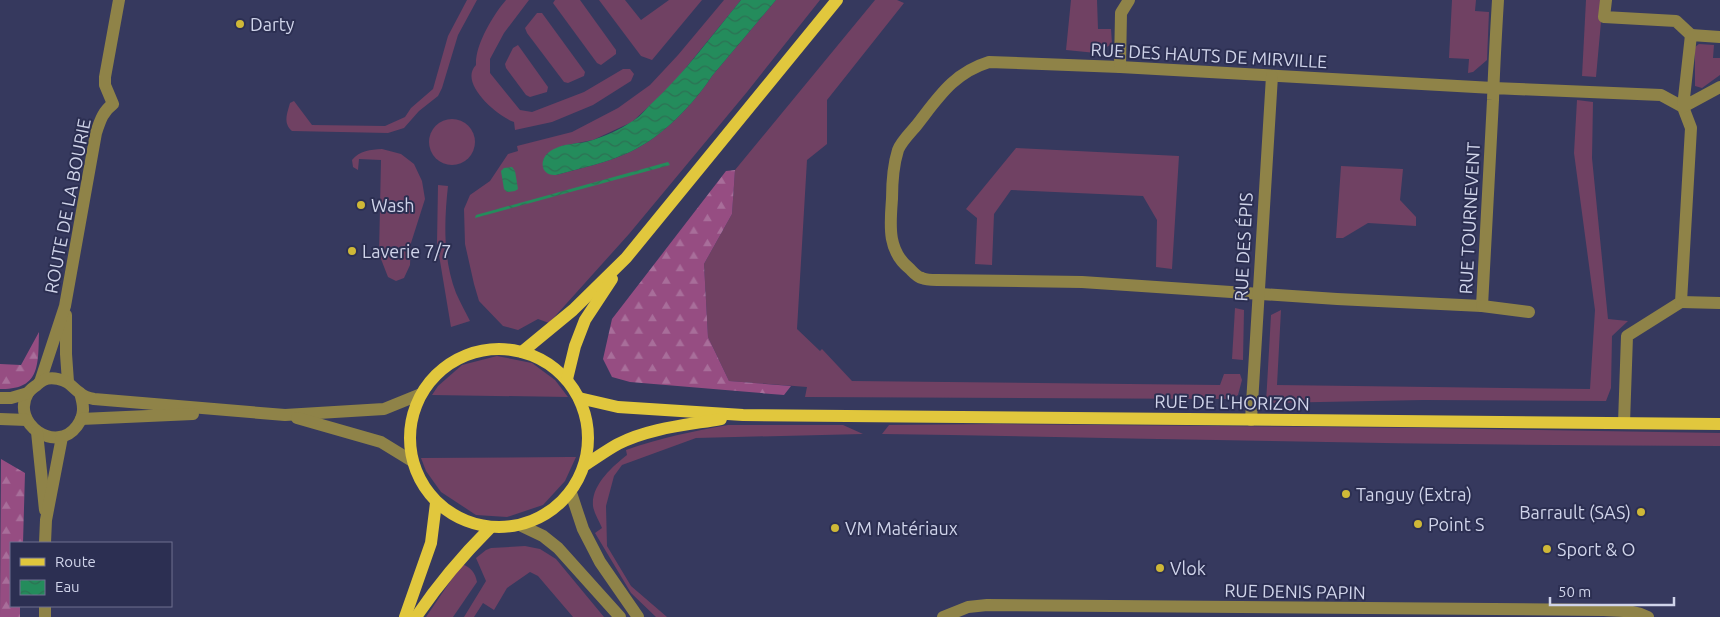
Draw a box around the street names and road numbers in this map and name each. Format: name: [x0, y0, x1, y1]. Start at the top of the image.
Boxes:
street label: RUE DES HAUTS DE MIRVILLE: [1090, 39, 1328, 71]
street label: ROUTE DE LA BOURIE: [40, 117, 94, 295]
street label: RUE TOURNEVENT: [1455, 141, 1483, 295]
street label: RUE DES ÉPIS: [1229, 192, 1256, 302]
street label: RUE DE L'HORIZON: [1154, 391, 1310, 413]
street label: RUE DENIS PAPIN: [1224, 580, 1366, 602]

